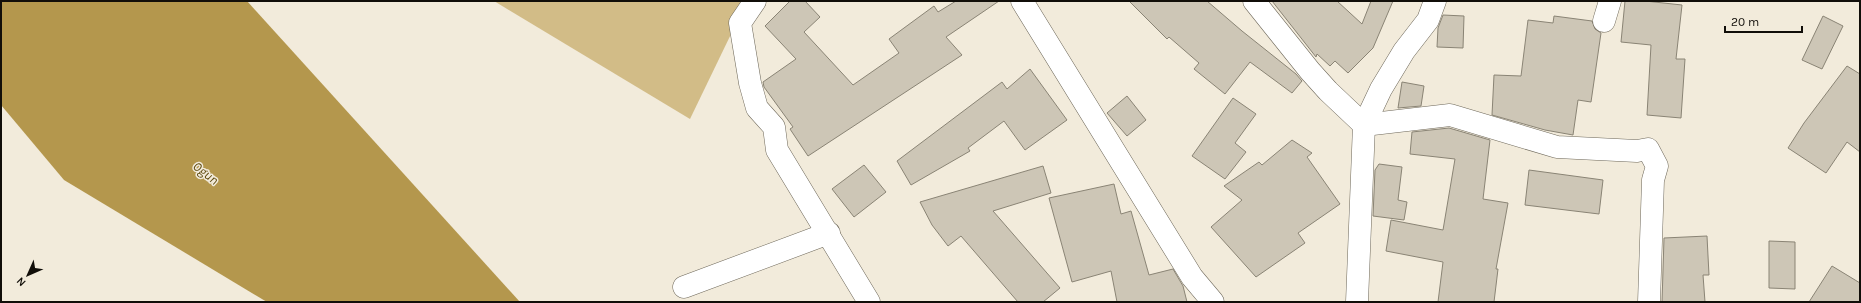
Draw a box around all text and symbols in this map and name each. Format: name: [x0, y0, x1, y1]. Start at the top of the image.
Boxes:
scale bar: [1725, 8, 1802, 34]
text: 20 m: [1731, 15, 1759, 29]
water label: Ogun: [190, 158, 222, 188]
north arrow: [8, 255, 48, 295]
text: N: [14, 274, 29, 289]

